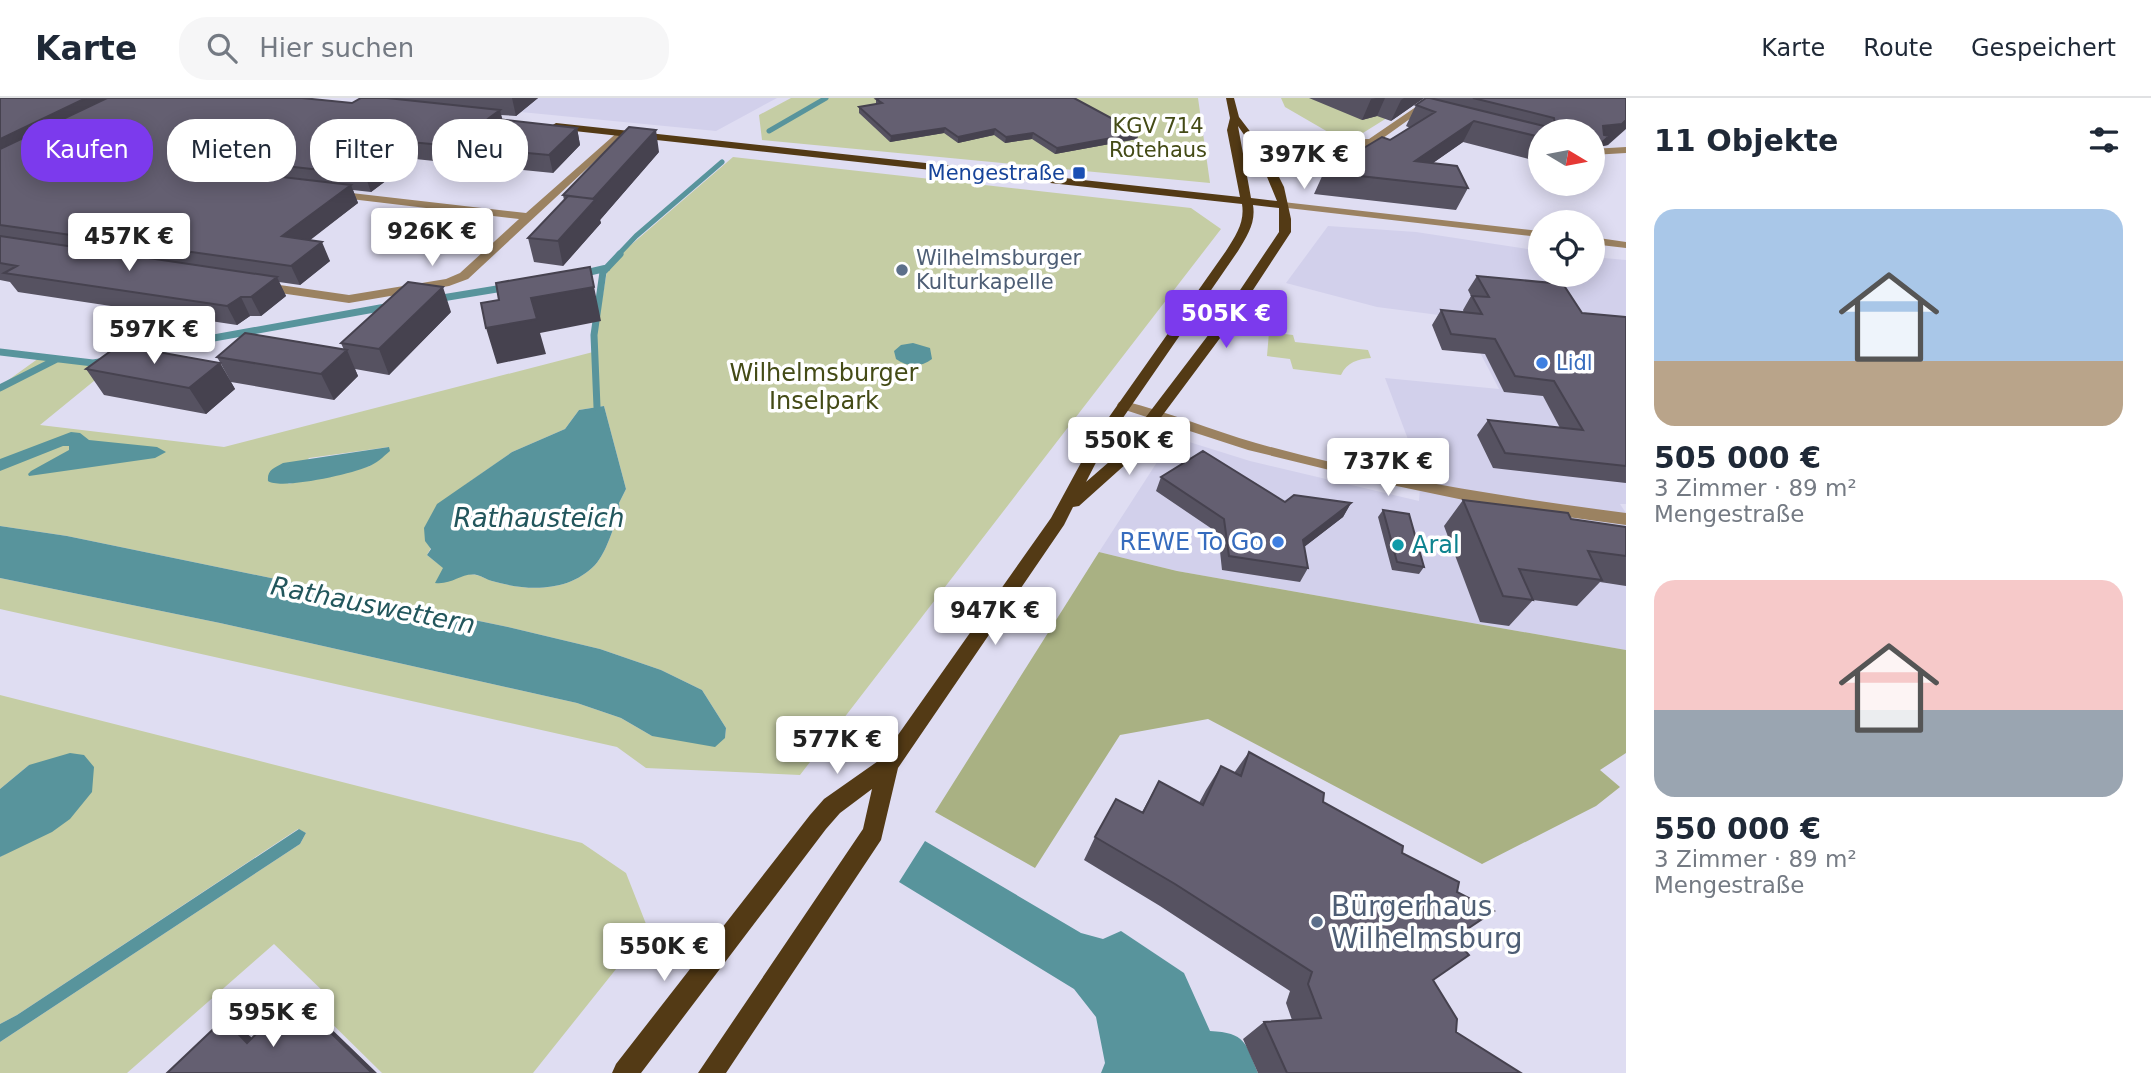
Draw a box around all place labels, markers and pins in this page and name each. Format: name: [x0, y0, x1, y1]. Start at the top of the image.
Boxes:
pin: 397K €: [1247, 132, 1361, 191]
place label: Mengestraße: [928, 161, 1065, 185]
marker: Mengestraße: [1071, 165, 1087, 181]
pin: 926K €: [375, 208, 489, 268]
pin: 457K €: [72, 214, 186, 273]
place label: Wilhelmsburger Kulturkapelle: [916, 246, 1082, 294]
marker: Wilhelmsburger Kulturkapelle: [894, 262, 910, 278]
pin: 505K €: [1169, 290, 1283, 350]
pin: 597K €: [97, 306, 211, 366]
place label: Lidl: [1556, 351, 1593, 375]
marker: Lidl: [1534, 355, 1550, 371]
pin: 550K €: [1072, 418, 1186, 477]
pin: 737K €: [1331, 438, 1445, 498]
place label: REWE To Go: [1119, 528, 1264, 556]
place label: Aral: [1412, 531, 1460, 559]
marker: REWE To Go: [1270, 534, 1286, 550]
marker: Aral: [1390, 537, 1406, 553]
pin: 947K €: [938, 588, 1052, 647]
pin: 577K €: [780, 716, 894, 776]
place label: Bürgerhaus Wilhelmsburg: [1331, 890, 1523, 955]
marker: Bürgerhaus Wilhelmsburg: [1309, 914, 1325, 930]
pin: 550K €: [607, 924, 721, 983]
pin: 595K €: [216, 990, 330, 1049]

